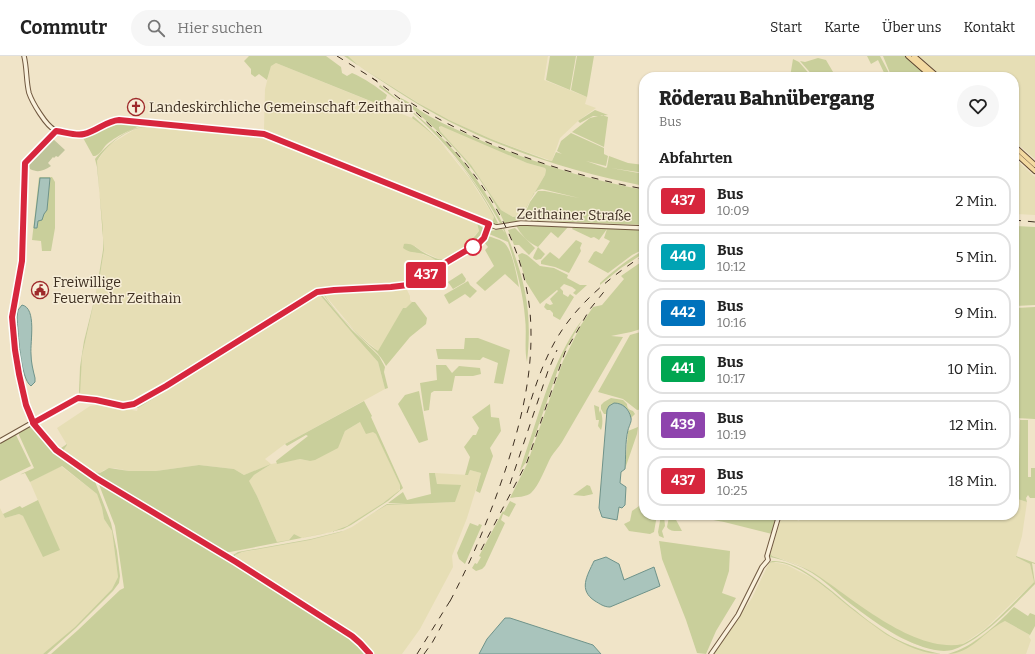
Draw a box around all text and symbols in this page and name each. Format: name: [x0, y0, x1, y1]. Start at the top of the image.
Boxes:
search box: [131, 10, 411, 46]
text: Commutr: [20, 16, 107, 39]
icon: search: [145, 17, 167, 39]
text: Hier suchen: [177, 19, 262, 37]
text: Start: [770, 19, 802, 36]
text: Karte: [824, 19, 860, 36]
text: Über uns: [882, 19, 941, 36]
text: Kontakt: [963, 19, 1015, 36]
button: heart: [957, 85, 999, 127]
text: Röderau Bahnübergang: [659, 87, 874, 110]
church icon: Landeskirchliche Gemeinschaft Zeithain: [126, 97, 146, 117]
place label: Landeskirchliche Gemeinschaft Zeithain: [149, 99, 413, 116]
text: Bus: [659, 114, 681, 129]
text: Abfahrten: [659, 149, 733, 167]
text: Bus: [717, 185, 743, 203]
text: 437: [671, 192, 695, 209]
text: 2 Min.: [955, 192, 997, 210]
text: 10:09: [717, 203, 749, 218]
street label: Zeithainer Straße: [517, 206, 631, 224]
unlabelled marker: [464, 238, 482, 256]
text: Bus: [717, 241, 743, 259]
text: 440: [670, 248, 696, 265]
text: 5 Min.: [955, 248, 997, 266]
text: 10:12: [717, 259, 746, 274]
line badge: 437: [403, 262, 449, 288]
text: 437: [414, 266, 438, 283]
place label: Freiwillige Feuerwehr Zeithain: [53, 274, 182, 307]
public building icon: Freiwillige Feuerwehr Zeithain: [30, 280, 50, 300]
text: Bus: [717, 297, 743, 315]
text: 442: [670, 304, 696, 321]
text: 9 Min.: [955, 304, 997, 322]
text: 10:16: [717, 315, 746, 330]
text: Bus: [717, 353, 743, 371]
text: 441: [671, 360, 695, 377]
text: 10 Min.: [948, 360, 997, 378]
text: 10:17: [717, 371, 745, 386]
text: Bus: [717, 409, 743, 427]
text: 439: [671, 416, 695, 433]
text: 12 Min.: [949, 416, 997, 434]
text: 10:19: [717, 427, 746, 442]
text: Bus: [717, 465, 743, 483]
text: 437: [671, 472, 695, 489]
text: 18 Min.: [948, 472, 997, 490]
text: 10:25: [717, 483, 747, 498]

